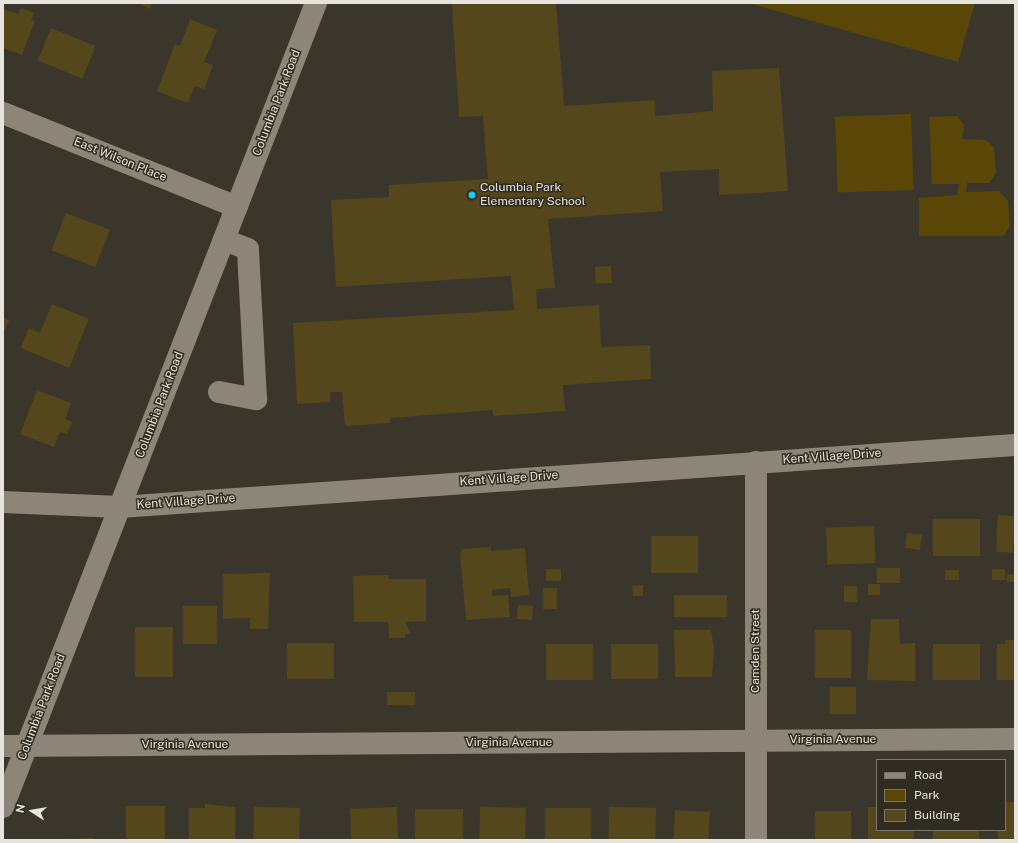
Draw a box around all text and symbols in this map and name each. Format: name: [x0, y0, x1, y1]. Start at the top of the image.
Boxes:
street label: Columbia Park Road: [250, 48, 304, 158]
street label: East Wilson Place: [71, 135, 169, 185]
place label: Columbia Park Elementary School: [480, 181, 585, 209]
marker: Columbia Park Elementary School: [467, 190, 477, 200]
street label: Columbia Park Road: [133, 350, 187, 460]
street label: Kent Village Drive: [782, 446, 882, 468]
street label: Kent Village Drive: [459, 468, 559, 490]
street label: Kent Village Drive: [136, 491, 236, 513]
street label: Camden Street: [749, 609, 763, 693]
street label: Columbia Park Road: [15, 652, 69, 762]
street label: Virginia Avenue: [790, 733, 876, 747]
street label: Virginia Avenue: [466, 736, 552, 750]
street label: Virginia Avenue: [142, 738, 228, 752]
legend: [876, 759, 1006, 831]
text: Road: [914, 768, 942, 782]
text: Park: [914, 788, 940, 802]
north arrow: [12, 791, 52, 831]
text: N: [13, 803, 27, 814]
text: Building: [914, 808, 960, 822]

